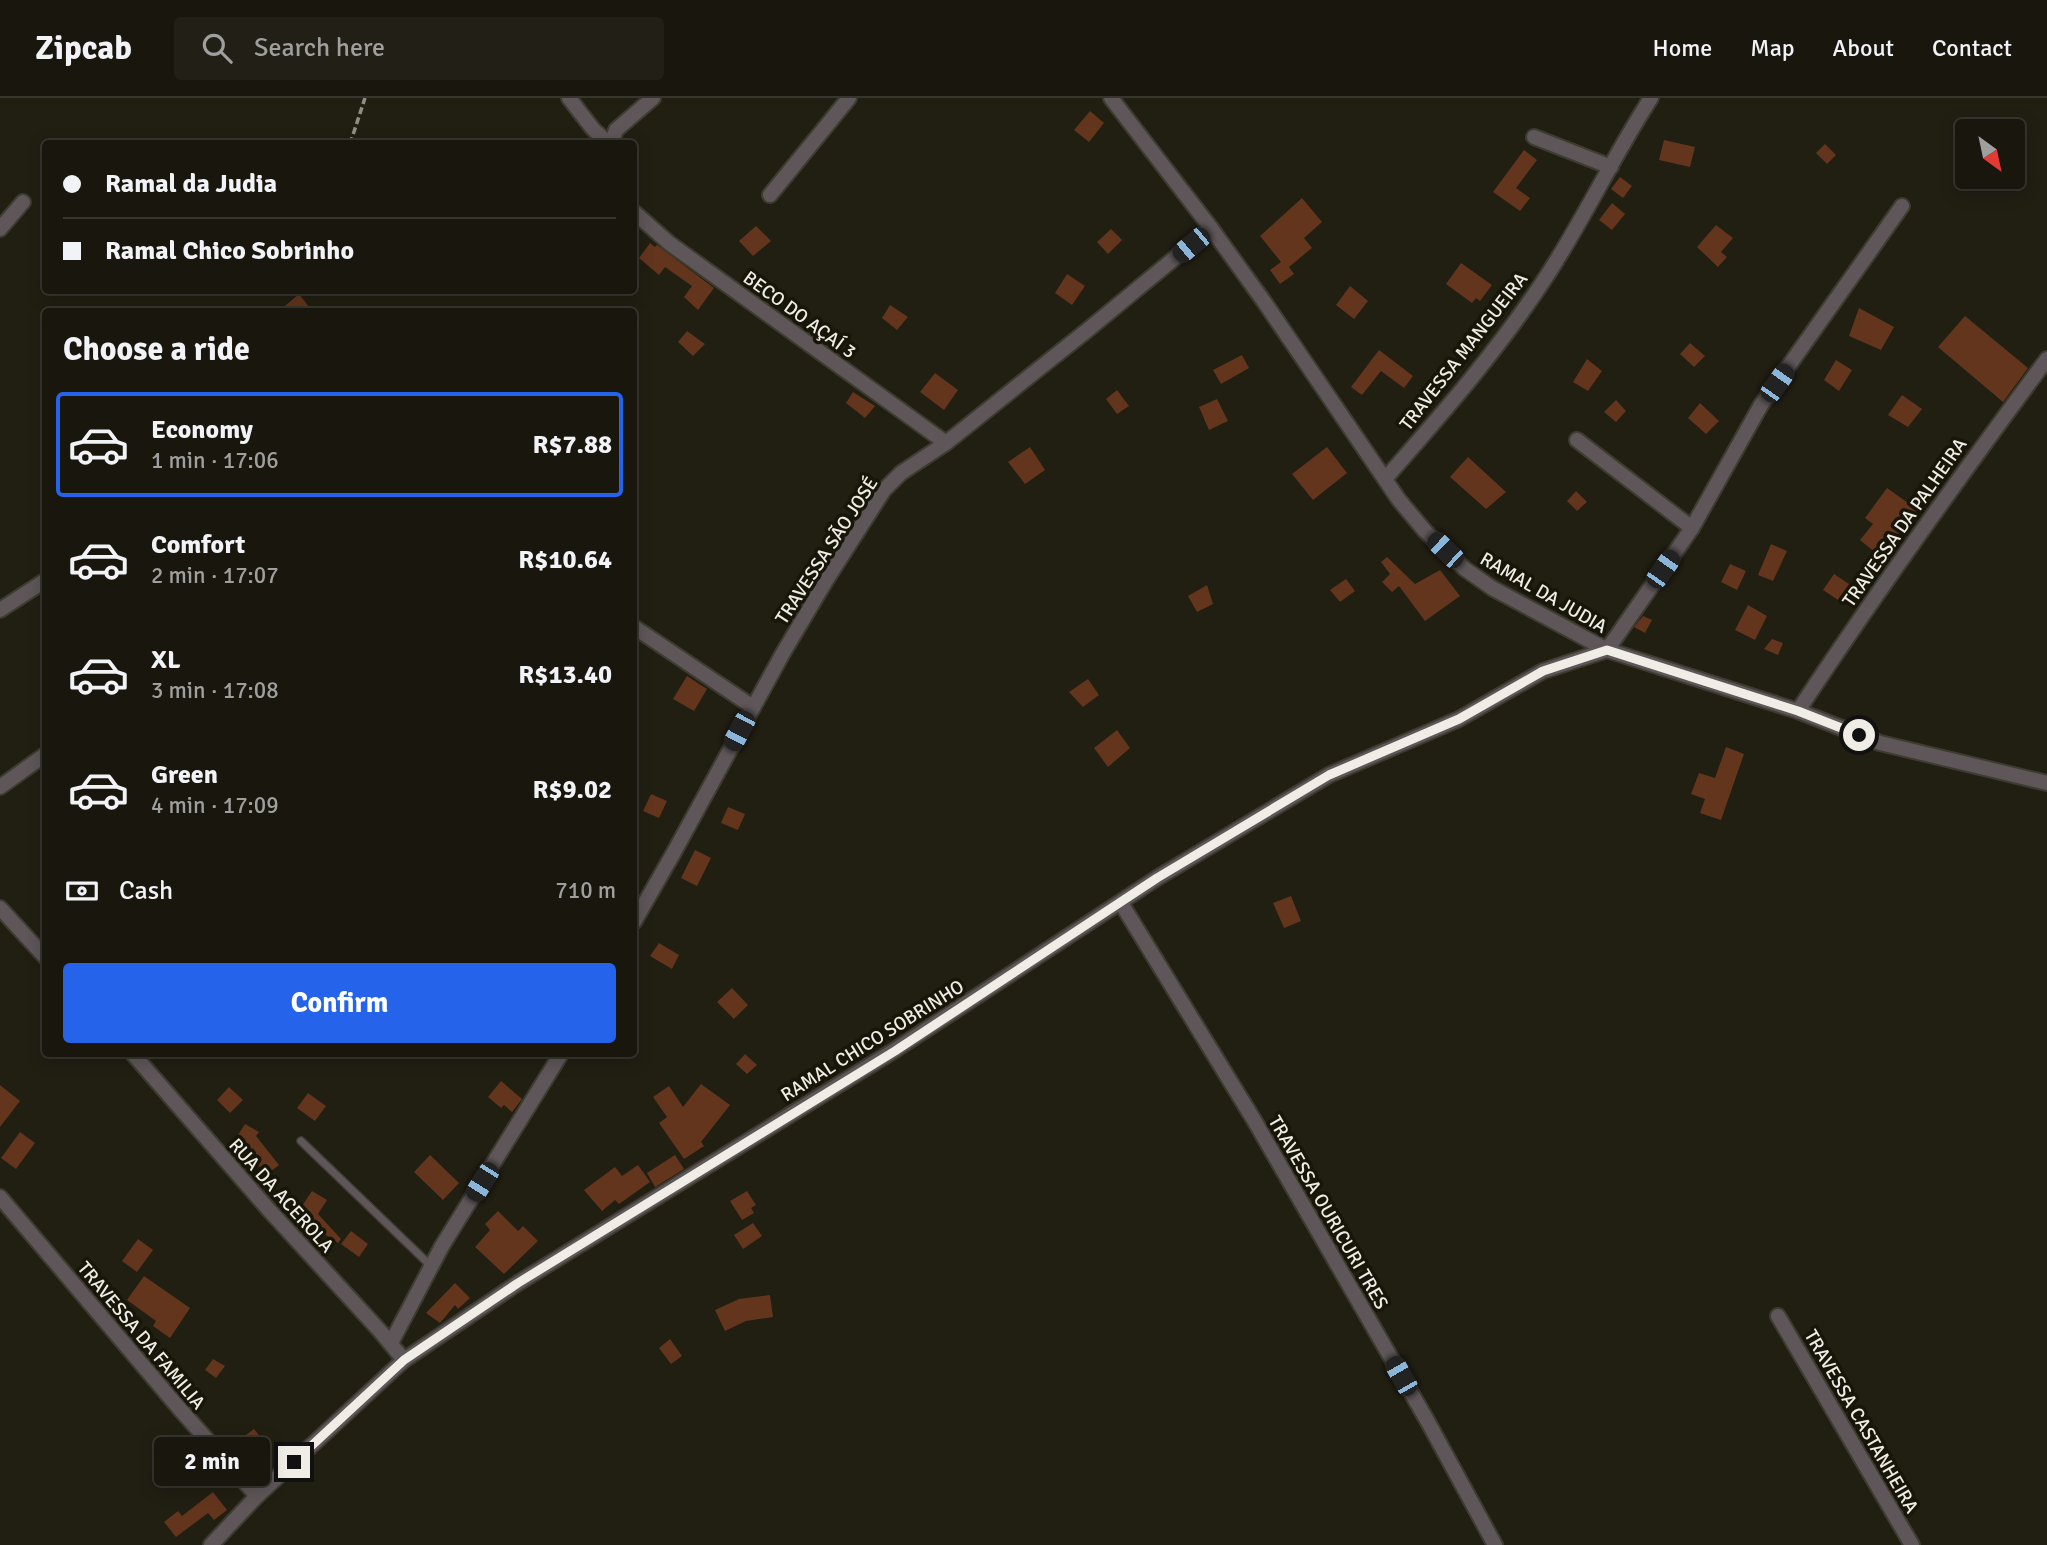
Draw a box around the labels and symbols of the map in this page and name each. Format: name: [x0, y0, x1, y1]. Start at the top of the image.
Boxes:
north arrow: [1955, 119, 2025, 189]
car: [1169, 223, 1214, 267]
street label: BECO DO AÇAÍ 3: [738, 266, 861, 364]
street label: TRAVESSA MANGUEIRA: [1395, 267, 1533, 436]
car: [1757, 360, 1798, 406]
street label: TRAVESSA DA PALHEIRA: [1837, 433, 1973, 612]
street label: TRAVESSA SÃO JOSÉ: [770, 472, 883, 629]
car: [1423, 528, 1468, 572]
car: [1643, 546, 1684, 592]
street label: RAMAL DA JUDIA: [1476, 547, 1612, 639]
car: [720, 708, 759, 754]
route start: [1843, 719, 1875, 751]
street label: RAMAL CHICO SOBRINHO: [777, 975, 969, 1107]
street label: TRAVESSA OURICURI TRES: [1263, 1111, 1393, 1314]
street label: RUA DA ACEROLA: [224, 1133, 339, 1258]
car: [462, 1159, 503, 1205]
street label: TRAVESSA DA FAMILIA: [72, 1257, 210, 1415]
street label: TRAVESSA CASTANHEIRA: [1799, 1325, 1924, 1518]
car: [1382, 1353, 1421, 1399]
callout: 2 min: [154, 1438, 270, 1486]
route end: [278, 1446, 310, 1478]

